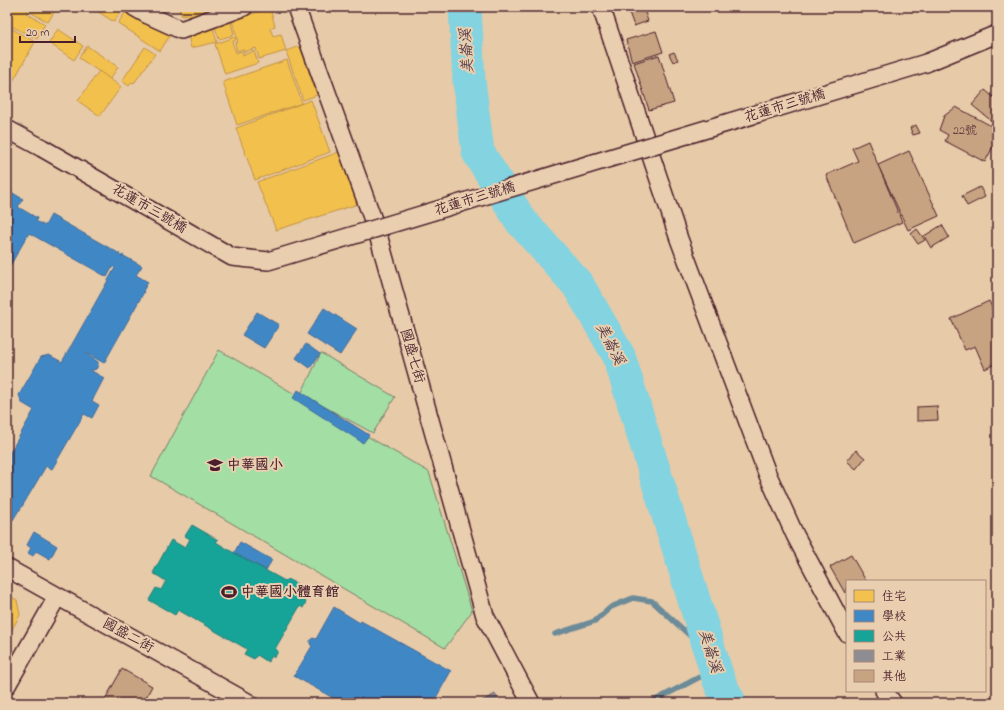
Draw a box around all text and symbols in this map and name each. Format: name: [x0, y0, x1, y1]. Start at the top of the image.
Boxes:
scale bar: [20, 18, 75, 44]
text: 20 m: [26, 24, 49, 42]
water label: 美崙溪: [455, 27, 479, 74]
street label: 花蓮市三號橋: [742, 84, 828, 128]
house number: 22號: [953, 122, 977, 140]
street label: 花蓮市三號橋: [432, 177, 518, 221]
street label: 花蓮市三號橋: [107, 179, 191, 239]
water label: 美崙溪: [590, 319, 630, 370]
street label: 國盛七街: [394, 326, 430, 386]
place label: 中華國小: [227, 455, 283, 476]
school or university icon: 中華國小: [206, 456, 224, 474]
legend: [846, 580, 986, 692]
place label: 中華國小體育館: [241, 582, 339, 603]
sports icon: 中華國小體育館: [220, 583, 238, 601]
text: 住宅: [882, 588, 906, 606]
text: 學校: [882, 608, 906, 626]
street label: 國盛二街: [98, 613, 158, 659]
water label: 美崙溪: [693, 626, 727, 677]
text: 公共: [882, 628, 906, 646]
text: 工業: [882, 648, 906, 666]
text: 其他: [882, 668, 906, 686]

